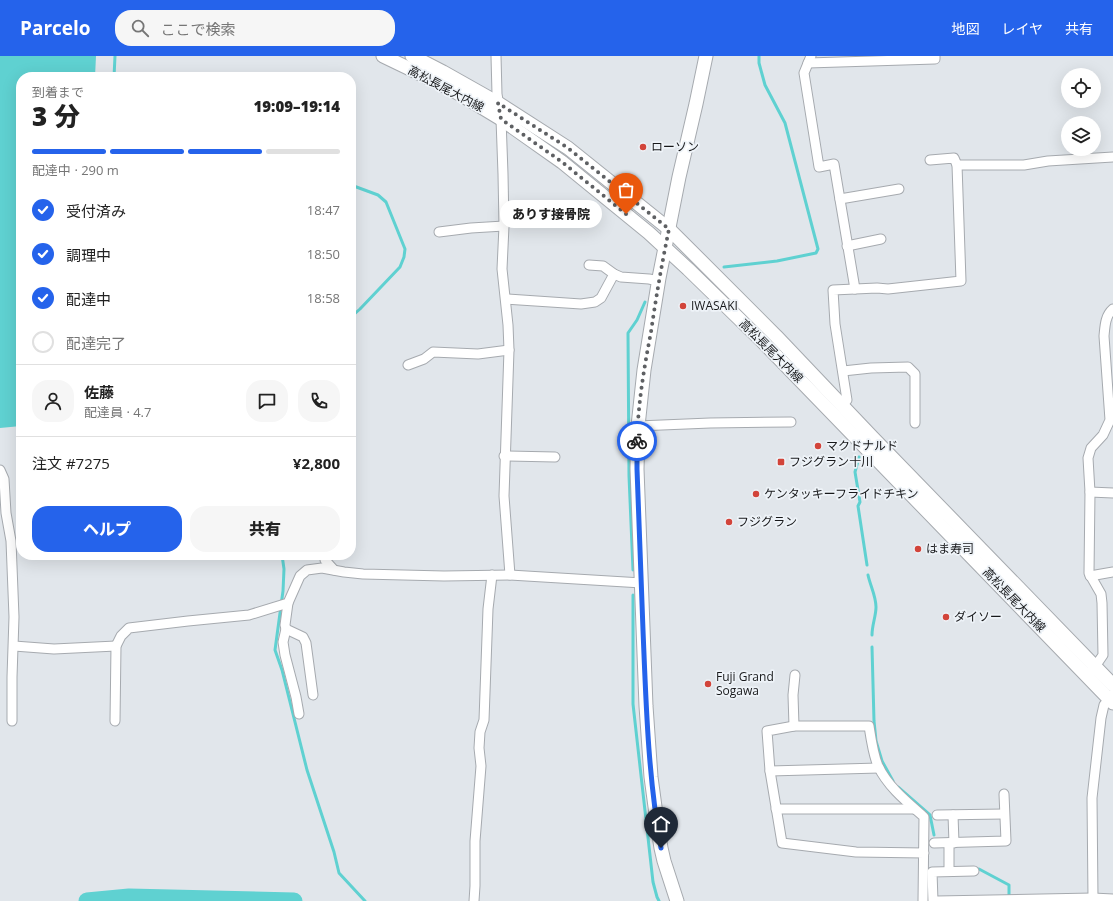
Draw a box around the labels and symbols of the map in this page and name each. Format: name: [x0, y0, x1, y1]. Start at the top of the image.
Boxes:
street label: 高松長尾大内線: [405, 61, 487, 116]
place label: ローソン: [651, 138, 699, 155]
marker: ローソン: [638, 142, 648, 152]
pin: [609, 173, 643, 214]
callout: ありす接骨院: [500, 200, 602, 228]
place label: IWASAKI: [691, 297, 738, 314]
marker: IWASAKI: [678, 301, 688, 311]
street label: 高松長尾大内線: [736, 315, 807, 386]
courier: [617, 421, 657, 461]
place label: マクドナルド: [826, 437, 898, 454]
marker: マクドナルド: [813, 441, 823, 451]
place label: フジグラン十川: [789, 453, 873, 470]
marker: フジグラン十川: [776, 457, 786, 467]
place label: ケンタッキーフライドチキン: [764, 485, 919, 502]
marker: ケンタッキーフライドチキン: [751, 489, 761, 499]
place label: フジグラン: [737, 513, 797, 530]
marker: フジグラン: [724, 517, 734, 527]
place label: はま寿司: [926, 540, 974, 557]
marker: はま寿司: [913, 544, 923, 554]
street label: 高松長尾大内線: [979, 564, 1050, 636]
place label: ダイソー: [954, 608, 1002, 625]
marker: ダイソー: [941, 612, 951, 622]
place label: Fuji Grand Sogawa: [716, 668, 774, 699]
marker: Fuji Grand Sogawa: [703, 679, 713, 689]
pin: [644, 807, 678, 848]

